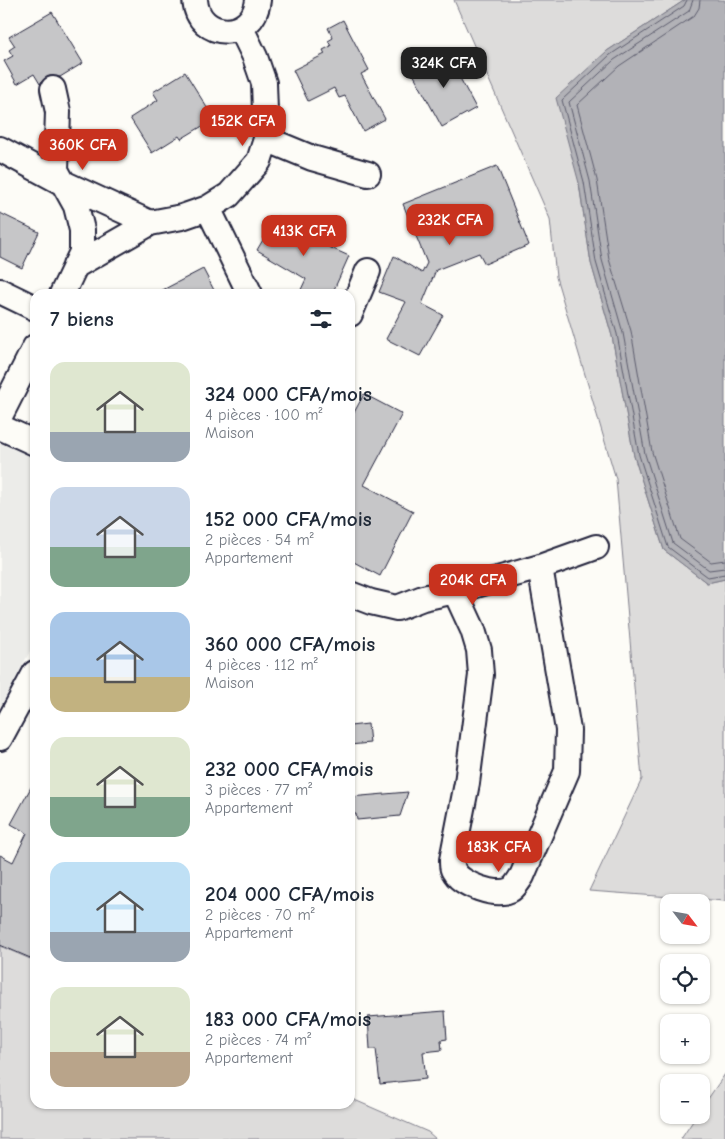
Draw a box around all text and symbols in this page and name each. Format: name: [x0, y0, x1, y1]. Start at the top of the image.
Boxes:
pin: 324K CFA: [392, 46, 496, 89]
text: 324K CFA: [412, 54, 476, 72]
pin: 152K CFA: [191, 104, 295, 147]
text: 152K CFA: [211, 112, 275, 130]
pin: 360K CFA: [31, 128, 135, 171]
text: 360K CFA: [50, 136, 116, 154]
pin: 232K CFA: [398, 204, 502, 246]
text: 232K CFA: [417, 211, 483, 229]
pin: 413K CFA: [252, 214, 356, 257]
text: 413K CFA: [272, 222, 336, 240]
icon: filters: [307, 305, 335, 333]
text: 7 biens: [50, 307, 114, 331]
icon: home: [90, 382, 150, 442]
text: 324 000 CFA/mois: [205, 382, 372, 406]
text: 4 pièces · 100 m²: [205, 406, 323, 424]
text: Maison: [205, 424, 254, 442]
icon: home: [90, 507, 150, 567]
text: 152 000 CFA/mois: [205, 507, 372, 531]
text: 2 pièces · 54 m²: [205, 531, 314, 549]
text: Appartement: [205, 549, 293, 567]
pin: 204K CFA: [421, 564, 525, 606]
text: 204K CFA: [440, 571, 506, 589]
icon: home: [90, 632, 150, 692]
text: 360 000 CFA/mois: [205, 632, 375, 656]
text: 4 pièces · 112 m²: [205, 656, 318, 674]
text: Maison: [205, 674, 254, 692]
icon: home: [90, 757, 150, 817]
text: 232 000 CFA/mois: [205, 757, 373, 781]
text: 3 pièces · 77 m²: [205, 781, 312, 799]
text: Appartement: [205, 799, 293, 817]
pin: 183K CFA: [447, 830, 551, 873]
text: 183K CFA: [467, 838, 531, 856]
icon: home: [90, 882, 150, 942]
text: 204 000 CFA/mois: [205, 882, 374, 906]
north arrow: [660, 894, 710, 944]
map controls: [660, 894, 710, 1124]
text: 2 pièces · 70 m²: [205, 906, 315, 924]
text: Appartement: [205, 924, 293, 942]
button: locate: [660, 954, 710, 1004]
icon: home: [90, 1007, 150, 1067]
text: 183 000 CFA/mois: [205, 1007, 371, 1031]
button: +: [660, 1014, 710, 1064]
text: 2 pièces · 74 m²: [205, 1031, 311, 1049]
text: Appartement: [205, 1049, 293, 1067]
button: −: [660, 1074, 710, 1124]

